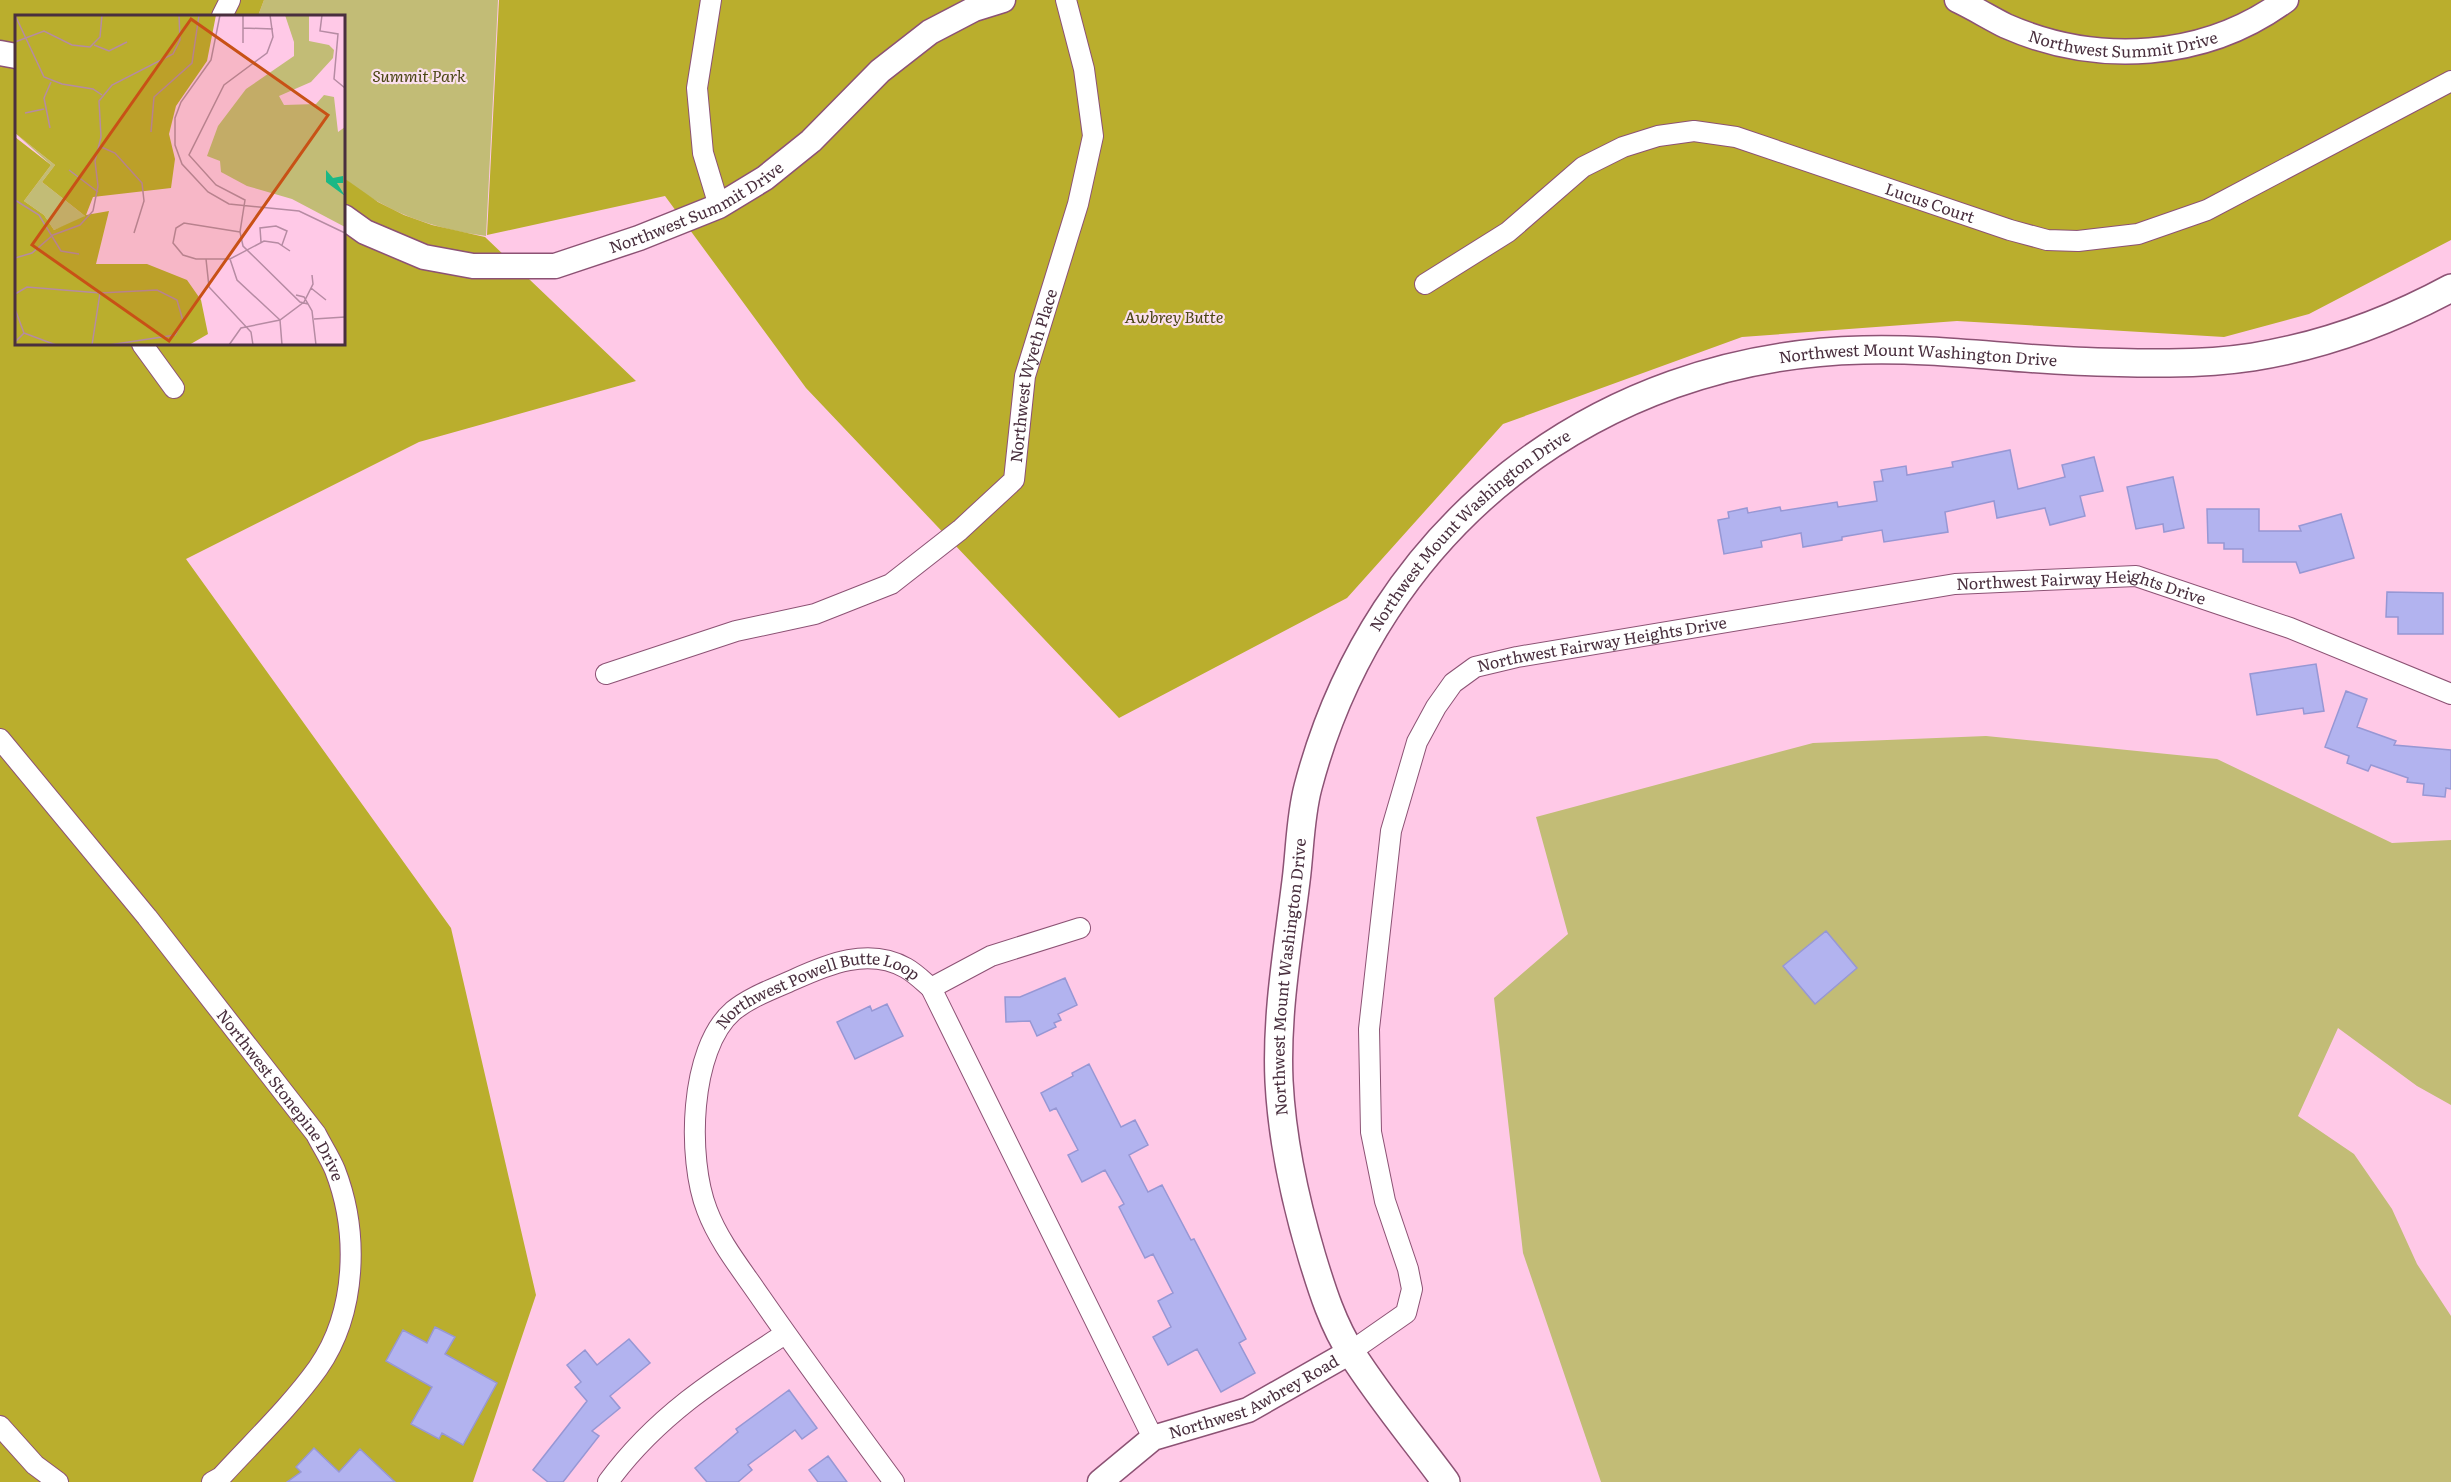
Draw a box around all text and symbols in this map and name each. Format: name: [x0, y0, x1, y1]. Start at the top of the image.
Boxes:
inset map: [15, 15, 345, 345]
street label: Northwest Summit Drive: [2026, 23, 2220, 63]
park label: Summit Park: [372, 63, 466, 87]
street label: Northwest Summit Drive: [606, 155, 788, 258]
street label: Lucus Court: [1882, 175, 1979, 228]
street label: Northwest Wyeth Place: [1003, 285, 1062, 464]
park label: Awbrey Butte: [1125, 304, 1223, 328]
street label: Northwest Mount Washington Drive: [1777, 337, 2058, 371]
street label: Northwest Mount Washington Drive: [1363, 423, 1574, 635]
street label: Northwest Fairway Heights Drive: [1956, 562, 2210, 610]
street label: Northwest Fairway Heights Drive: [1474, 609, 1728, 677]
street label: Northwest Mount Washington Drive: [1265, 837, 1311, 1117]
street label: Northwest Powell Butte Loop: [709, 945, 926, 1033]
street label: Northwest Stonepine Drive: [212, 1003, 351, 1184]
street label: Northwest Awbrey Road: [1165, 1348, 1343, 1444]

